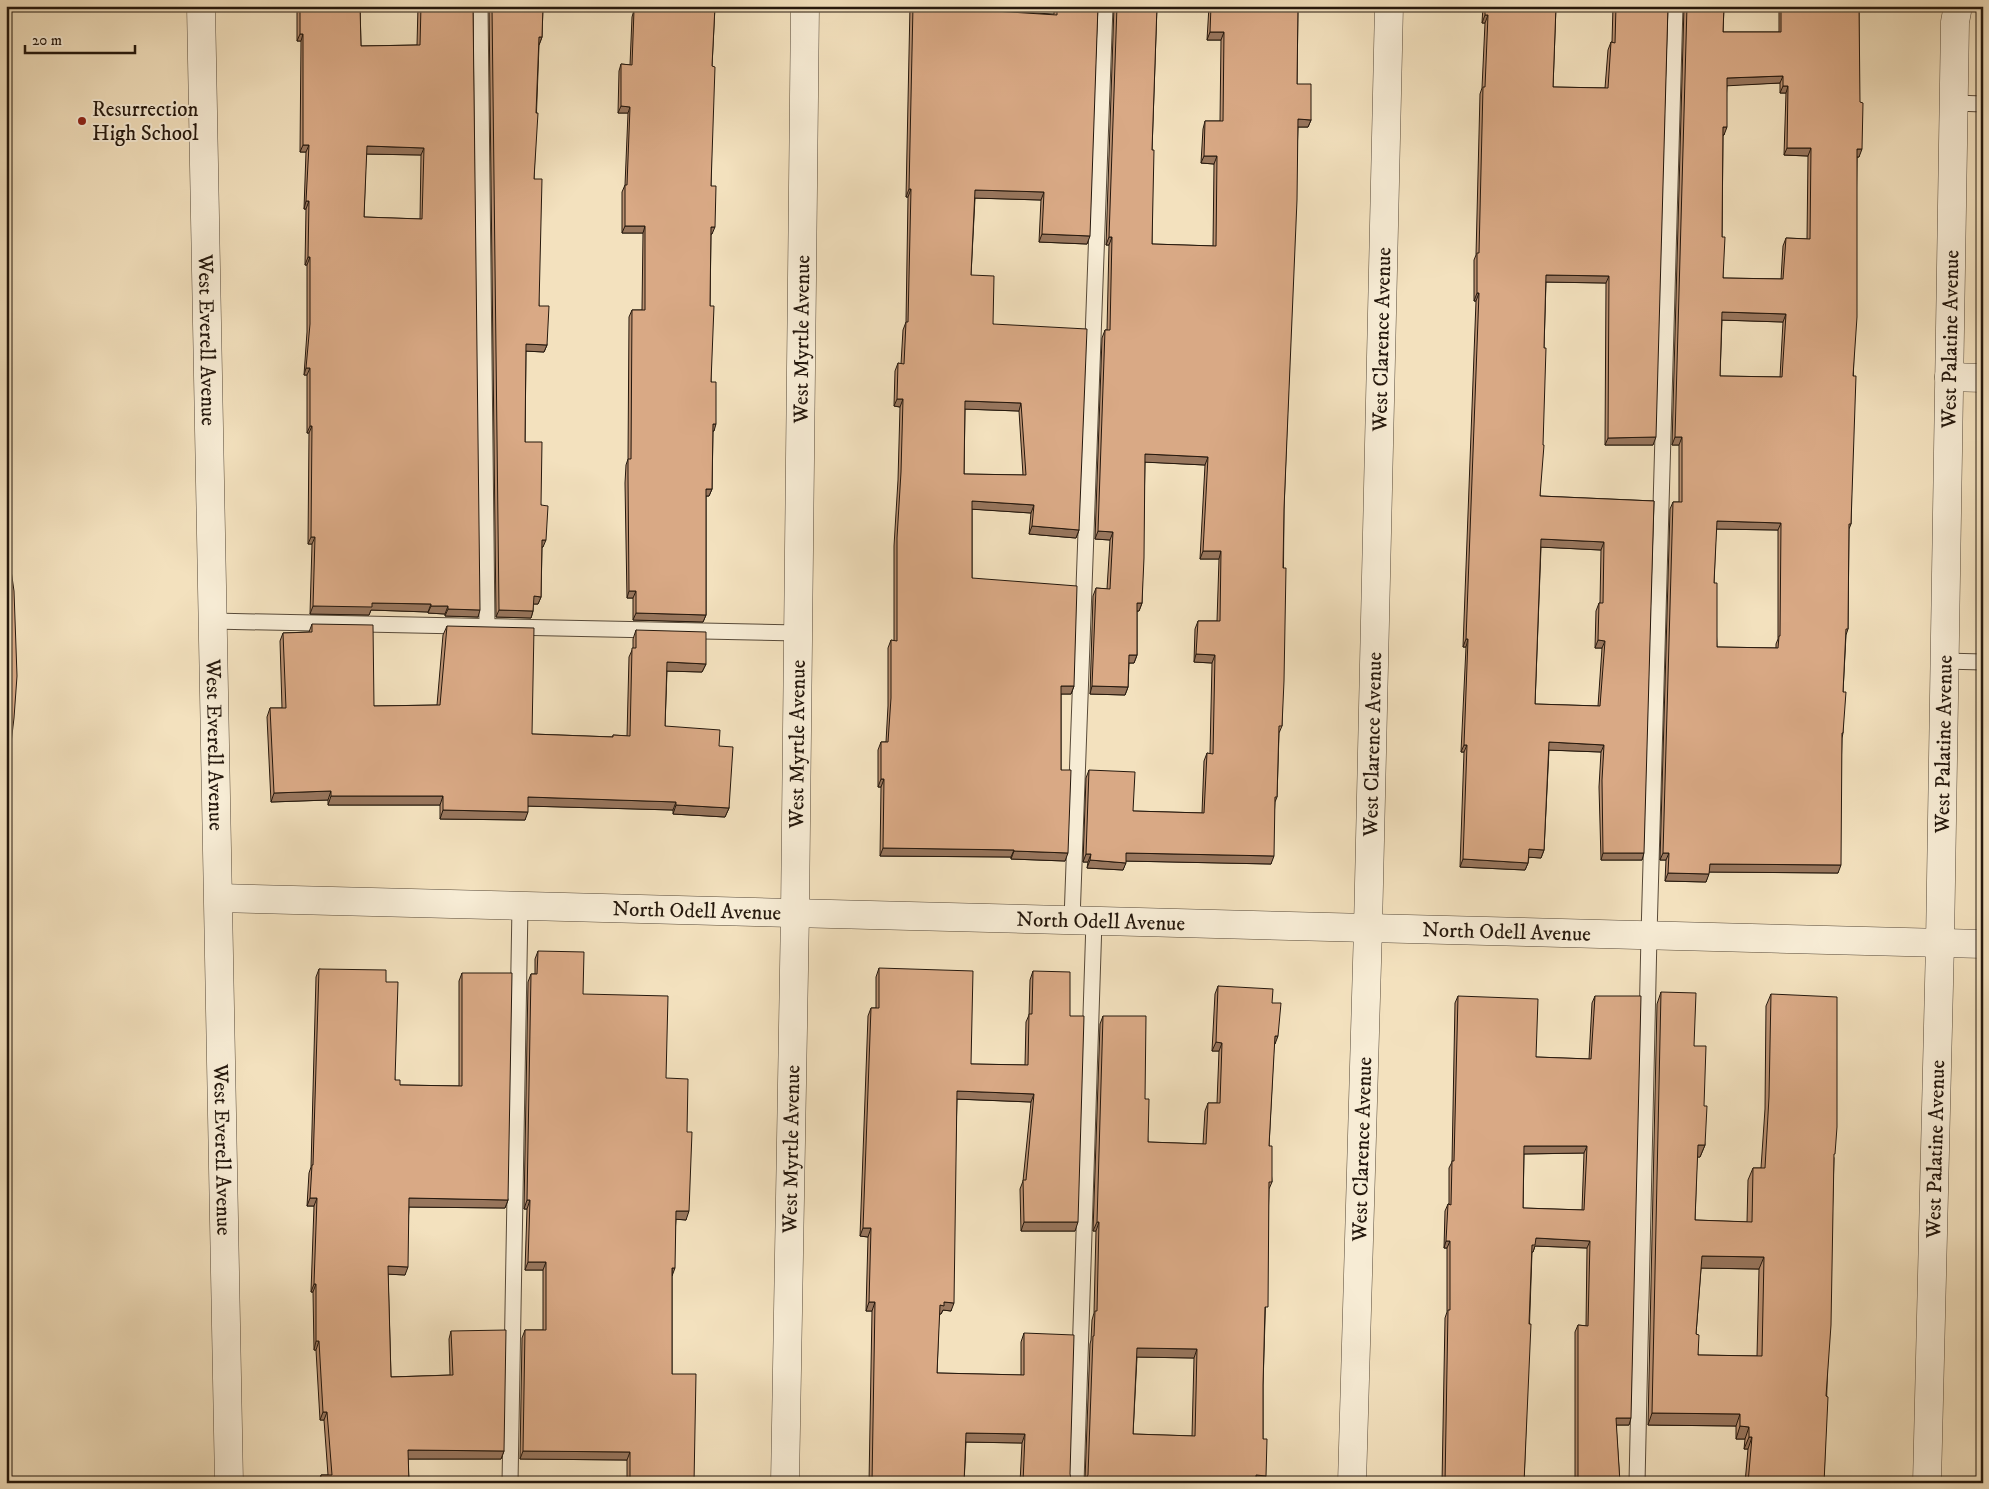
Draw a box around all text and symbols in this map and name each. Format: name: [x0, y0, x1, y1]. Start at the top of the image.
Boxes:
scale bar: [25, 22, 135, 54]
text: 20 m: [32, 31, 62, 50]
place label: Resurrection High School: [92, 97, 199, 147]
marker: Resurrection High School: [76, 115, 88, 127]
street label: West Clarence Avenue: [1367, 246, 1398, 433]
street label: West Palatine Avenue: [1936, 250, 1965, 430]
street label: West Everell Avenue: [192, 253, 221, 426]
street label: West Myrtle Avenue: [788, 254, 816, 425]
street label: West Clarence Avenue: [1358, 651, 1388, 838]
street label: West Palatine Avenue: [1930, 654, 1959, 835]
street label: West Everell Avenue: [199, 658, 229, 831]
street label: West Myrtle Avenue: [784, 659, 812, 830]
street label: North Odell Avenue: [612, 896, 782, 927]
street label: North Odell Avenue: [1016, 907, 1186, 937]
street label: North Odell Avenue: [1422, 917, 1592, 948]
street label: West Clarence Avenue: [1347, 1056, 1378, 1243]
street label: West Palatine Avenue: [1921, 1059, 1951, 1240]
street label: West Everell Avenue: [207, 1063, 236, 1236]
street label: West Myrtle Avenue: [777, 1064, 806, 1235]

